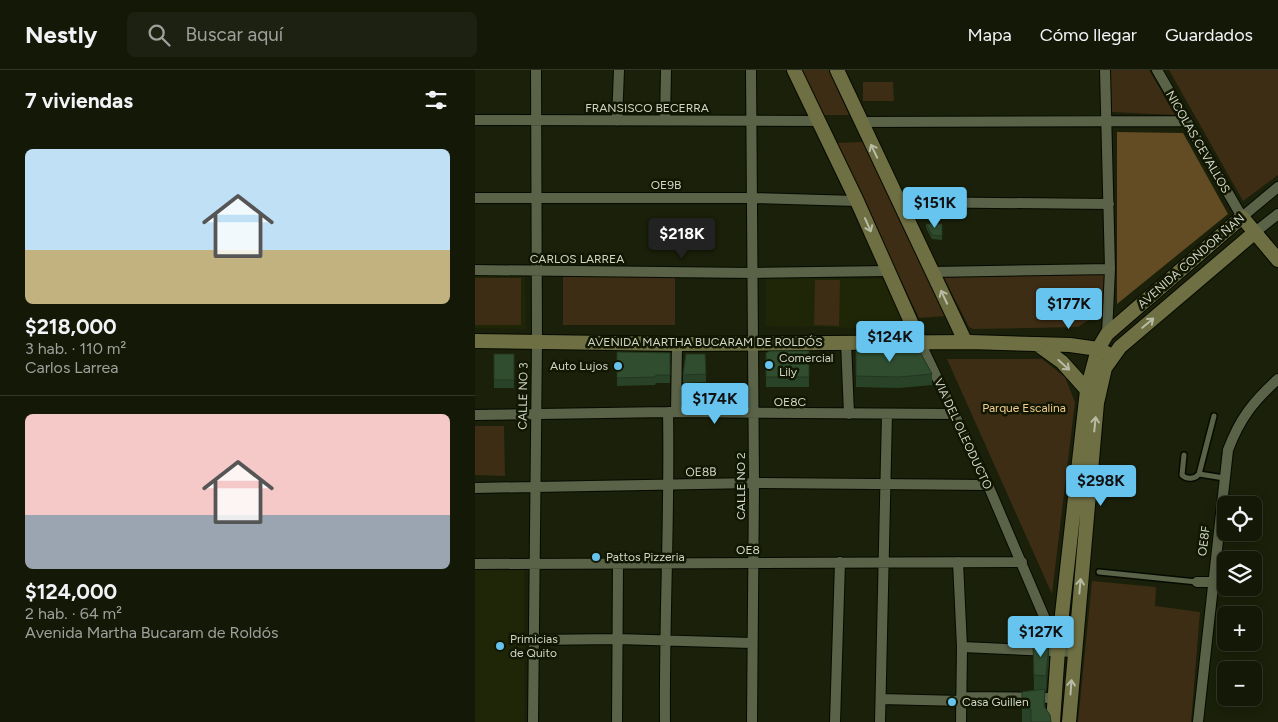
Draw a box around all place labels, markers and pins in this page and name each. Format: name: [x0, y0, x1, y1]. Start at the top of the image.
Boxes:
pin: $151K: [900, 186, 970, 229]
pin: $218K: [647, 218, 717, 260]
pin: $177K: [1034, 288, 1104, 330]
pin: $124K: [855, 320, 925, 363]
place label: Comercial Lily: [779, 351, 833, 379]
place label: Auto Lujos: [550, 359, 608, 373]
marker: Comercial Lily: [763, 359, 775, 371]
marker: Auto Lujos: [612, 360, 624, 372]
pin: $174K: [680, 382, 750, 425]
pin: $298K: [1066, 464, 1136, 507]
place label: Pattos Pizzeria: [606, 550, 685, 564]
marker: Pattos Pizzeria: [590, 551, 602, 563]
pin: $127K: [1006, 616, 1076, 658]
place label: Primicias de Quito: [510, 632, 558, 660]
marker: Primicias de Quito: [494, 640, 506, 652]
place label: Casa Guillen: [962, 695, 1029, 709]
marker: Casa Guillen: [946, 696, 958, 708]

